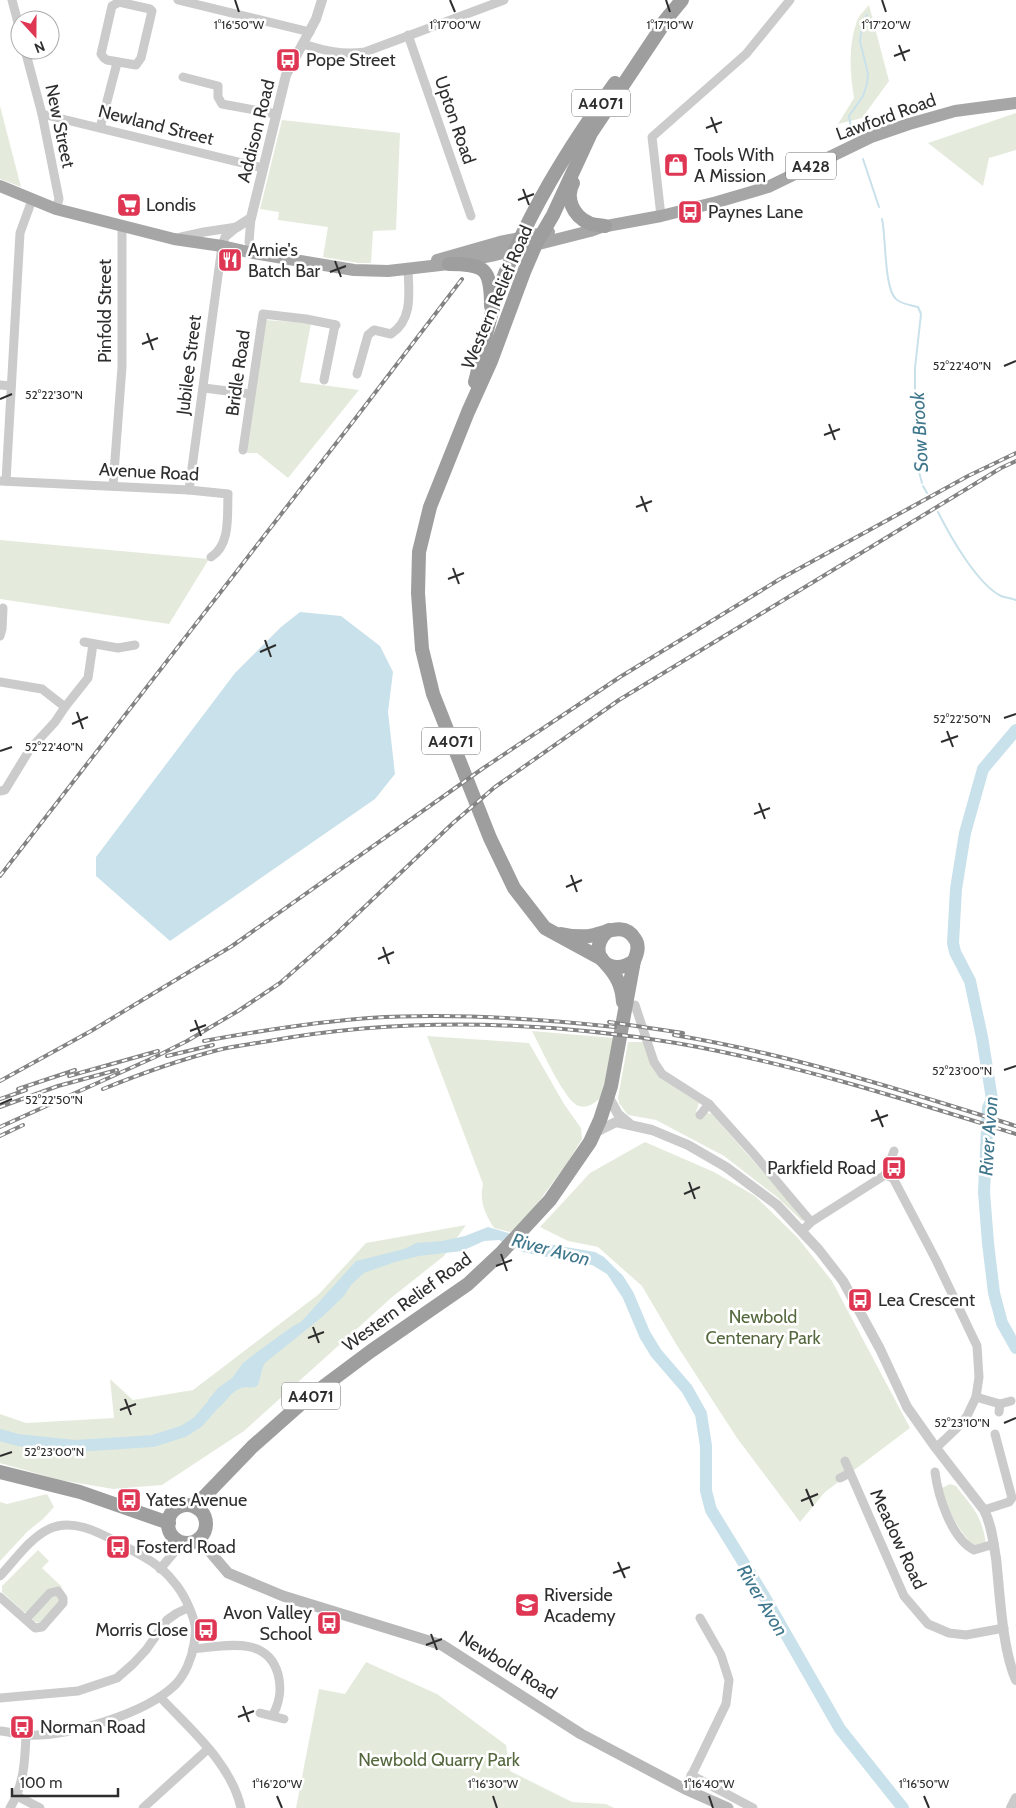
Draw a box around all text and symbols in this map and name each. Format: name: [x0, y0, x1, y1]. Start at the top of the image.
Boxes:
north arrow: [10, 10, 60, 60]
text: 1°16'50"W: [214, 17, 265, 32]
text: 1°17'00"W: [429, 17, 481, 32]
text: 1°17'10"W: [647, 17, 694, 32]
text: 1°17'20"W: [861, 17, 911, 32]
text: N: [32, 37, 48, 57]
bus stop icon: Pope Street: [275, 47, 301, 73]
place label: Pope Street: [306, 49, 396, 71]
street label: Upton Road: [430, 73, 480, 167]
street label: Addison Road: [233, 77, 279, 185]
street label: New Street: [40, 82, 80, 170]
street label: Lawford Road: [833, 89, 939, 145]
road number: A4071: [572, 90, 630, 116]
street label: Newland Street: [96, 100, 216, 150]
place label: Tools With A Mission: [694, 144, 774, 187]
shop icon: Tools With A Mission: [663, 152, 689, 178]
road number: A428: [786, 153, 836, 180]
supermarket icon: Londis: [116, 192, 142, 218]
place label: Londis: [146, 194, 196, 216]
bus stop icon: Paynes Lane: [677, 199, 703, 225]
place label: Paynes Lane: [708, 201, 803, 223]
street label: Western Relief Road: [457, 222, 537, 372]
place label: Arnie's Batch Bar: [248, 239, 321, 282]
restaurant icon: Arnie's Batch Bar: [217, 247, 243, 273]
street label: Pinfold Street: [94, 259, 116, 363]
street label: Jubilee Street: [172, 314, 206, 417]
street label: Bridle Road: [221, 329, 255, 417]
text: 52°22'40"N: [933, 358, 991, 373]
text: 52°22'30"N: [25, 387, 83, 402]
water label: Sow Brook: [906, 390, 933, 473]
street label: Avenue Road: [98, 458, 200, 486]
text: 52°22'50"N: [933, 711, 991, 726]
road number: A4071: [422, 728, 480, 754]
text: 52°22'40"N: [25, 739, 83, 754]
text: 52°23'00"N: [932, 1063, 992, 1078]
text: 52°22'50"N: [25, 1092, 83, 1107]
water label: River Avon: [974, 1096, 1003, 1176]
bus stop icon: Parkfield Road: [881, 1155, 907, 1181]
place label: Parkfield Road: [767, 1157, 876, 1179]
water label: River Avon: [510, 1228, 592, 1271]
street label: Western Relief Road: [338, 1248, 476, 1356]
bus stop icon: Lea Crescent: [847, 1287, 873, 1313]
place label: Lea Crescent: [878, 1289, 975, 1311]
park label: Newbold Centenary Park: [705, 1306, 822, 1349]
road number: A4071: [282, 1382, 340, 1410]
text: 52°23'10"N: [934, 1415, 990, 1430]
text: 52°23'00"N: [24, 1444, 84, 1459]
street label: Meadow Road: [865, 1485, 931, 1593]
bus stop icon: Yates Avenue: [116, 1487, 142, 1513]
place label: Yates Avenue: [145, 1489, 247, 1511]
bus stop icon: Fosterd Road: [105, 1534, 131, 1560]
place label: Fosterd Road: [136, 1536, 236, 1558]
water label: River Avon: [732, 1560, 793, 1640]
place label: Riverside Academy: [544, 1584, 616, 1627]
school or university icon: Riverside Academy: [514, 1592, 540, 1618]
place label: Avon Valley School: [223, 1602, 313, 1645]
bus stop icon: Avon Valley School: [316, 1610, 342, 1636]
bus stop icon: Morris Close: [193, 1617, 219, 1643]
place label: Morris Close: [95, 1619, 188, 1641]
street label: Newbold Road: [455, 1626, 561, 1704]
bus stop icon: Norman Road: [9, 1714, 35, 1740]
place label: Norman Road: [40, 1716, 146, 1738]
park label: Newbold Quarry Park: [358, 1749, 521, 1771]
scale bar: [12, 1766, 119, 1798]
text: 100 m: [20, 1774, 62, 1792]
text: 1°16'20"W: [252, 1776, 303, 1791]
text: 1°16'30"W: [468, 1776, 519, 1791]
text: 1°16'40"W: [684, 1776, 735, 1791]
text: 1°16'50"W: [899, 1776, 950, 1791]

